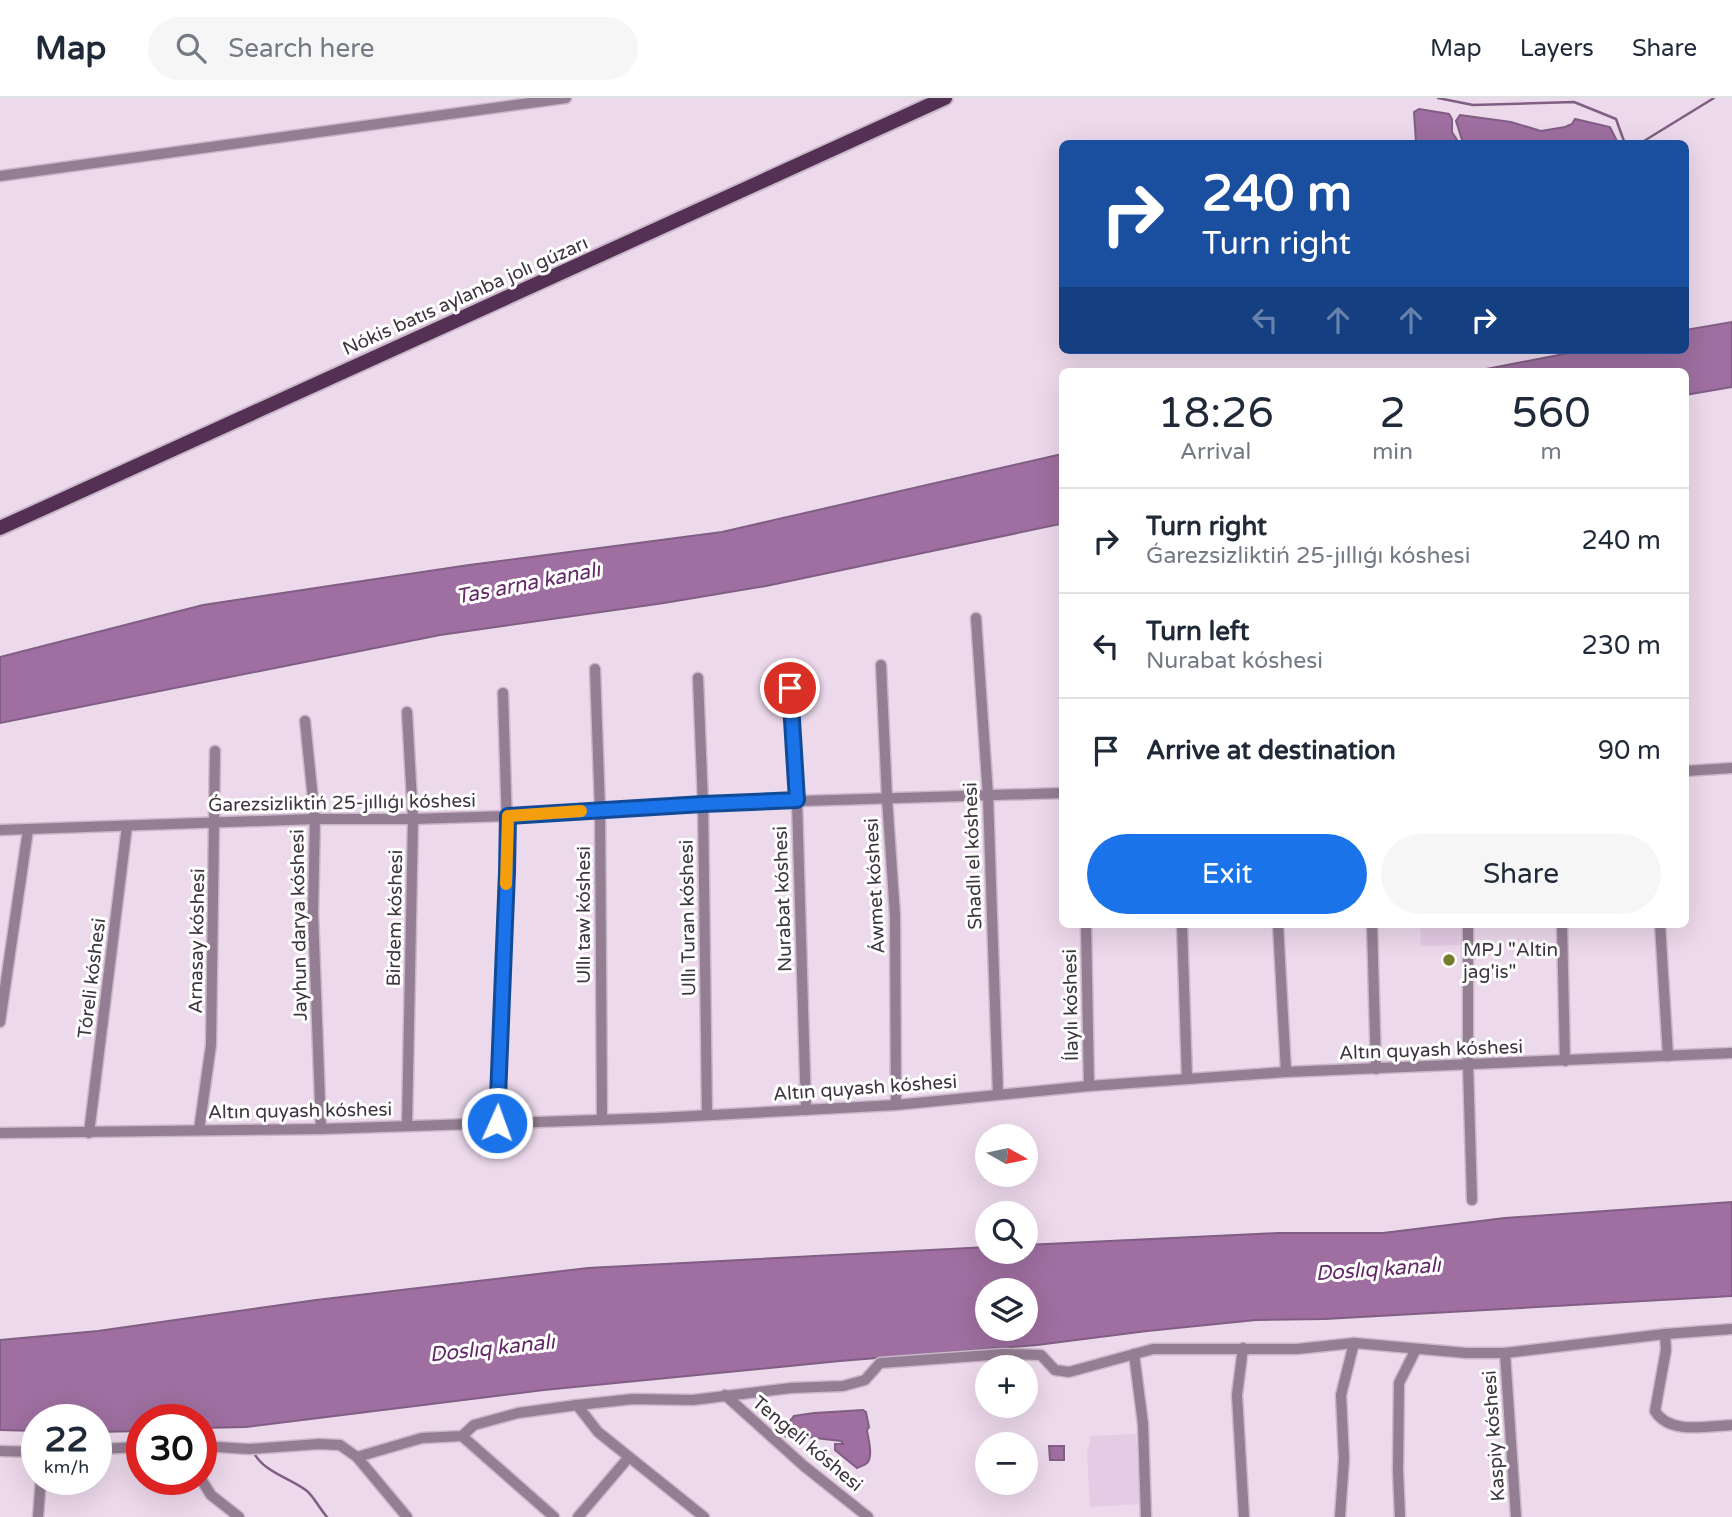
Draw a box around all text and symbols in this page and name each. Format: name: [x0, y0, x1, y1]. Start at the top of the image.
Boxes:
search box: [148, 17, 638, 80]
text: Map: [35, 29, 106, 68]
icon: search: [172, 29, 210, 67]
text: Search here: [228, 33, 374, 64]
text: Map: [1430, 34, 1482, 63]
text: Layers: [1520, 34, 1594, 63]
text: Share: [1632, 34, 1697, 63]
text: 240 m: [1202, 165, 1352, 224]
icon: right: [1087, 168, 1178, 259]
text: Turn right: [1202, 225, 1351, 263]
street label: Nókis batıs aylanba jolı gúzarı: [339, 232, 591, 360]
icon: left: [1246, 301, 1284, 339]
icon: ahead: [1319, 301, 1357, 339]
icon: ahead: [1392, 301, 1430, 339]
icon: right: [1465, 301, 1503, 339]
text: 18:26: [1157, 388, 1274, 439]
text: 2: [1379, 388, 1406, 439]
text: 560: [1511, 388, 1591, 439]
text: Arrival: [1180, 438, 1251, 466]
text: min: [1372, 438, 1413, 466]
text: m: [1540, 438, 1562, 466]
text: Turn right: [1146, 511, 1267, 542]
icon: right: [1087, 522, 1125, 560]
text: 240 m: [1581, 525, 1661, 556]
text: Ǵarezsizliktiń 25-jıllıǵı kóshesi: [1146, 542, 1470, 570]
water label: Tas arna kanalı: [454, 557, 604, 610]
text: Turn left: [1146, 616, 1249, 647]
icon: left: [1087, 627, 1125, 665]
text: 230 m: [1581, 630, 1661, 661]
text: Nurabat kóshesi: [1146, 647, 1323, 675]
pin: [760, 658, 820, 718]
icon: arrive: [771, 669, 809, 707]
icon: arrive: [1087, 732, 1125, 770]
text: Arrive at destination: [1146, 735, 1396, 766]
text: 90 m: [1598, 735, 1661, 766]
street label: Shadlı el kóshesi: [959, 782, 987, 930]
street label: Ǵarezsizliktiń 25-jıllıǵı kóshesi: [208, 790, 476, 816]
street label: Áwmet kóshesi: [859, 817, 890, 954]
street label: Nurabat kóshesi: [769, 826, 797, 972]
street label: Jayhun darya kóshesi: [286, 829, 312, 1021]
button: Exit: [1087, 834, 1367, 914]
button: Share: [1381, 834, 1661, 914]
street label: Ullı Turan kóshesi: [676, 839, 700, 997]
street label: Ullı taw kóshesi: [573, 846, 595, 984]
street label: Birdem kóshesi: [383, 849, 407, 987]
street label: Arnasay kóshesi: [185, 868, 209, 1014]
street label: Tóreli kóshesi: [74, 917, 110, 1040]
place label: MPJ "Altin jag'is": [1462, 939, 1558, 983]
street label: Ílaylı kóshesi: [1058, 949, 1083, 1061]
marker: MPJ "Altin jag'is": [1441, 952, 1457, 968]
street label: Altın quyash kóshesi: [1339, 1036, 1524, 1064]
street label: Altın quyash kóshesi: [772, 1071, 958, 1105]
position arrow: [460, 1086, 534, 1160]
street label: Altın quyash kóshesi: [208, 1098, 392, 1124]
north arrow: [975, 1124, 1038, 1186]
map controls: [975, 1124, 1038, 1495]
button: search: [975, 1201, 1038, 1264]
water label: Doslıq kanalı: [1315, 1253, 1443, 1286]
button: layers: [975, 1278, 1038, 1341]
water label: Doslıq kanalı: [428, 1329, 558, 1367]
button: +: [975, 1355, 1038, 1418]
street label: Kaspiy kóshesi: [1478, 1370, 1510, 1502]
street label: Tengeli kóshesi: [748, 1391, 867, 1496]
speed limit sign: 30: [126, 1404, 217, 1495]
text: 22: [45, 1419, 88, 1461]
button: −: [975, 1432, 1038, 1495]
text: km/h: [44, 1456, 89, 1478]

